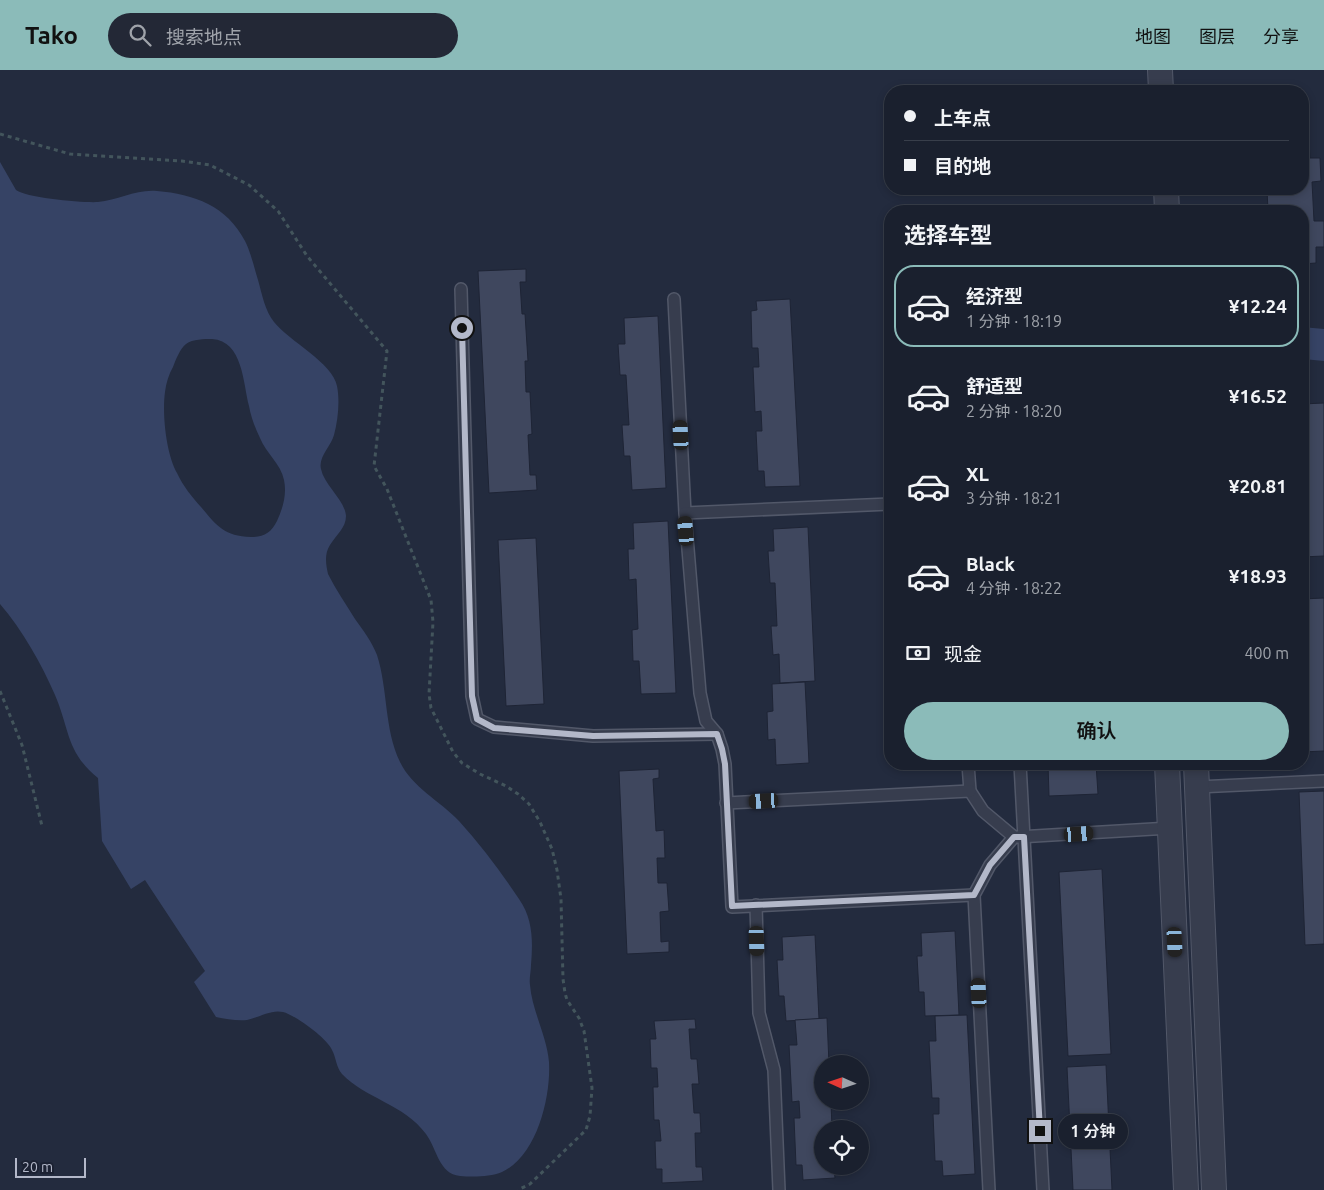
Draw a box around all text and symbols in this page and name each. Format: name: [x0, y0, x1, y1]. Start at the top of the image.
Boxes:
search box: [108, 13, 458, 58]
icon: search: [126, 21, 154, 49]
text: Tako: [25, 22, 78, 49]
text: 搜索地点: [166, 26, 242, 48]
text: 地图: [1135, 26, 1171, 46]
text: 图层: [1199, 26, 1235, 46]
text: 分享: [1263, 26, 1299, 46]
text: 上车点: [934, 107, 991, 129]
text: 目的地: [934, 155, 991, 177]
text: 选择车型: [904, 222, 992, 247]
icon: car: [906, 284, 951, 329]
text: 经济型: [966, 285, 1023, 307]
text: ¥12.24: [1229, 295, 1287, 317]
text: 1 分钟 · 18:19: [966, 312, 1062, 330]
route start: [451, 317, 473, 339]
icon: car: [906, 374, 951, 419]
text: 舒适型: [966, 375, 1023, 397]
text: ¥16.52: [1229, 385, 1287, 407]
text: 2 分钟 · 18:20: [966, 402, 1062, 420]
car: [672, 420, 689, 450]
text: XL: [966, 463, 989, 485]
icon: car: [906, 464, 951, 509]
text: ¥20.81: [1229, 475, 1287, 497]
text: 3 分钟 · 18:21: [966, 489, 1062, 507]
car: [677, 515, 694, 547]
text: Black: [966, 553, 1015, 575]
icon: car: [906, 554, 951, 599]
text: ¥18.93: [1229, 565, 1287, 587]
text: 4 分钟 · 18:22: [966, 579, 1062, 597]
icon: cash: [904, 639, 932, 667]
text: 现金: [944, 643, 982, 665]
text: 400 m: [1244, 644, 1289, 662]
button: 确认: [904, 702, 1289, 760]
car: [748, 793, 779, 809]
car: [1063, 825, 1094, 843]
car: [748, 926, 765, 956]
car: [1166, 927, 1183, 957]
car: [970, 978, 987, 1008]
north arrow: [814, 1055, 869, 1110]
map controls: [814, 1055, 869, 1175]
callout: 1 分钟: [1058, 1114, 1128, 1148]
button: locate: [814, 1120, 869, 1175]
route end: [1029, 1120, 1051, 1142]
text: 1 分钟: [1071, 1122, 1115, 1140]
scale bar: [15, 1155, 86, 1178]
text: 20 m: [22, 1159, 53, 1175]

